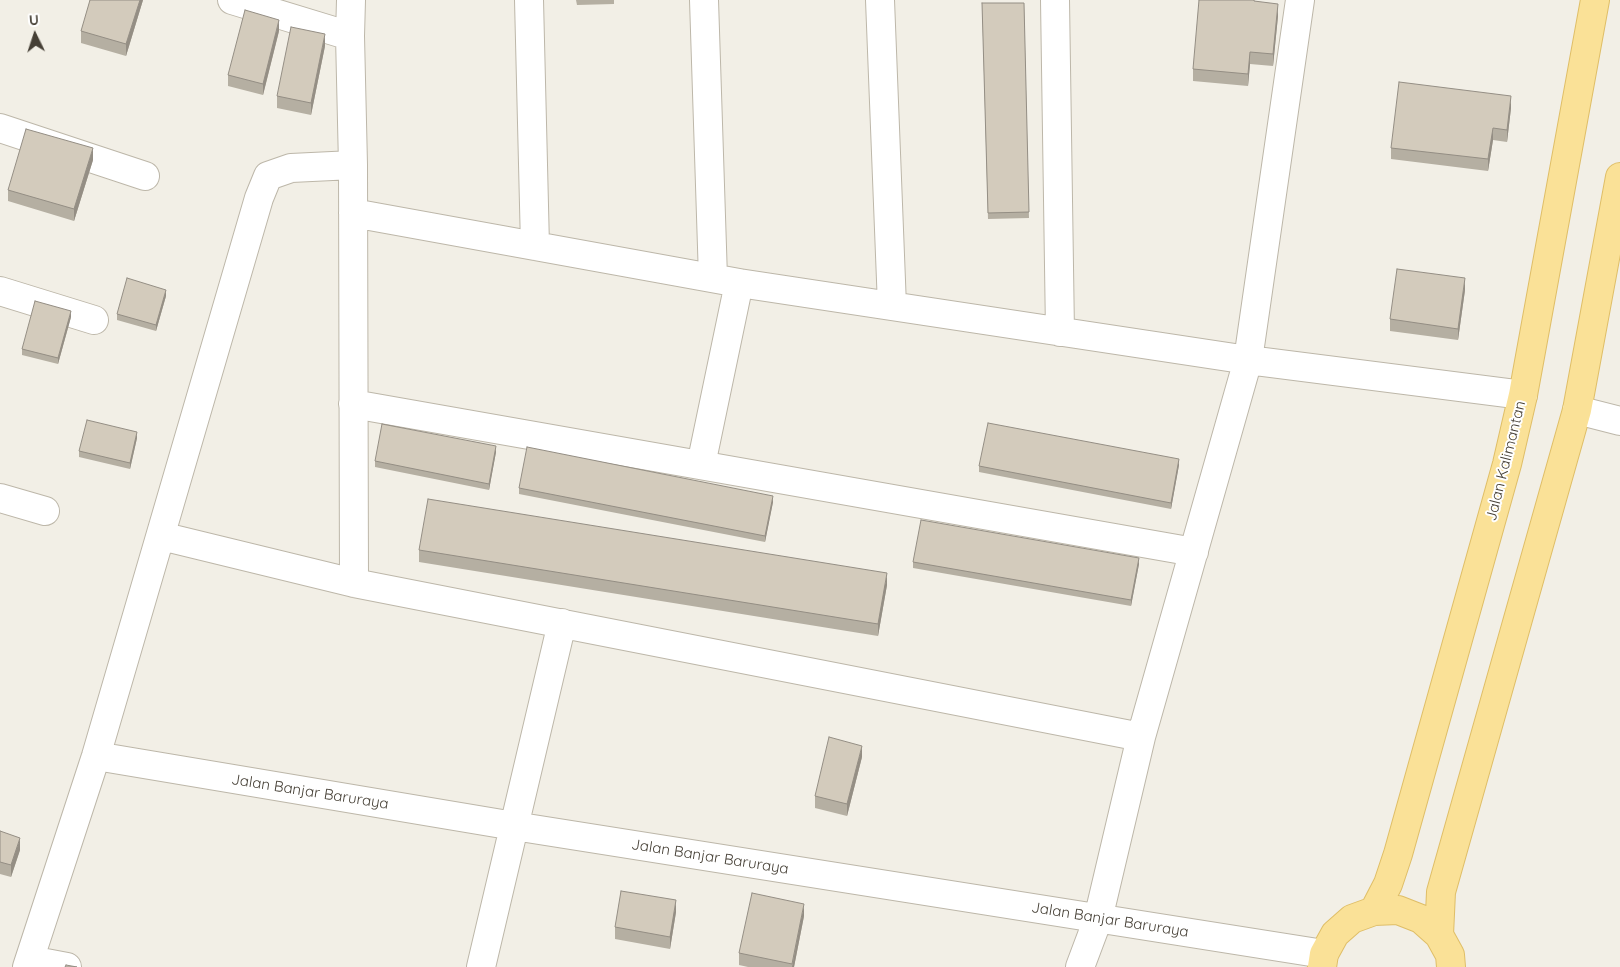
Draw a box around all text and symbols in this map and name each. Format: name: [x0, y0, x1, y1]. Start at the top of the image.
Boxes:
north arrow: [10, 10, 60, 60]
text: U: [28, 11, 40, 29]
street label: Jalan Kalimantan: [1482, 399, 1530, 523]
street label: Jalan Banjar Baruraya: [230, 771, 390, 813]
street label: Jalan Banjar Baruraya: [630, 836, 790, 878]
street label: Jalan Banjar Baruraya: [1030, 899, 1190, 941]

